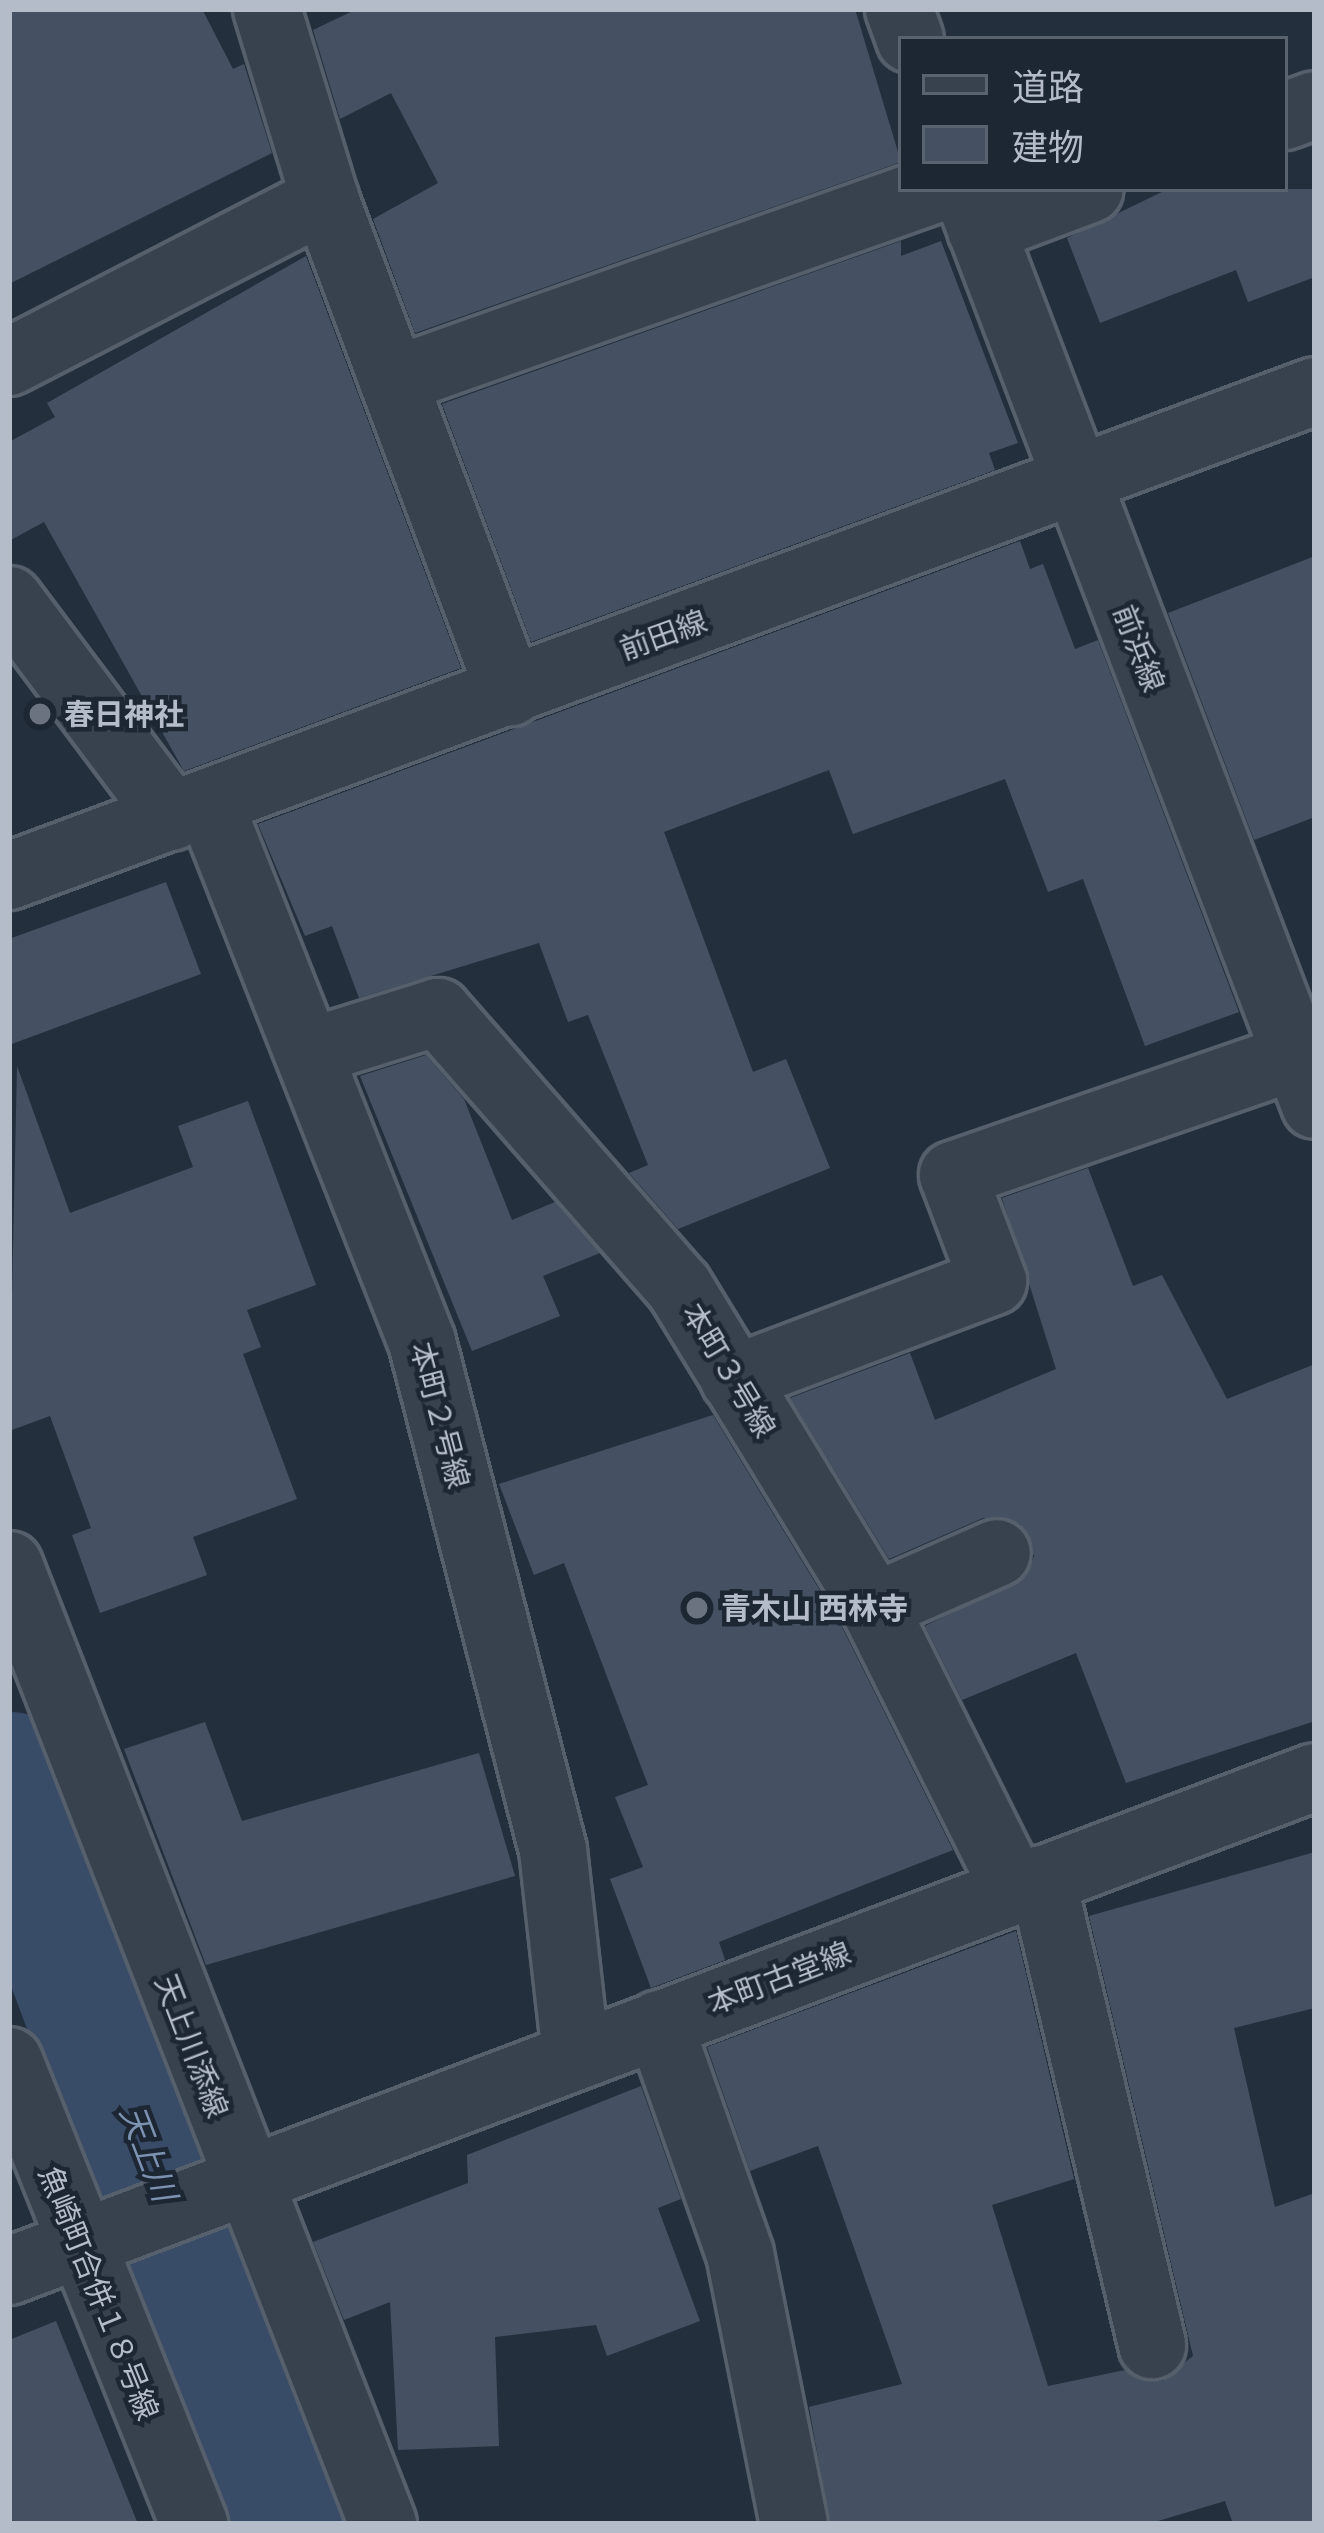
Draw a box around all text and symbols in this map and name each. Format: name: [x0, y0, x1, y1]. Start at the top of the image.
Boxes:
legend: [898, 36, 1288, 192]
text: 道路: [1012, 63, 1084, 110]
text: 建物: [1012, 123, 1084, 170]
street label: 前浜線: [1106, 600, 1172, 696]
street label: 前田線: [615, 603, 711, 667]
place label: 春日神社: [64, 696, 184, 732]
marker: 春日神社: [27, 701, 53, 727]
street label: 本町３号線: [675, 1296, 783, 1444]
street label: 本町２号線: [403, 1338, 477, 1492]
place label: 青木山 西林寺: [721, 1590, 908, 1626]
marker: 青木山 西林寺: [684, 1595, 710, 1621]
street label: 本町古堂線: [703, 1934, 855, 2022]
street label: 天上川添線: [148, 1970, 236, 2122]
water label: 天上川: [113, 2100, 185, 2206]
street label: 魚崎町合併１８号線: [32, 2161, 166, 2425]

